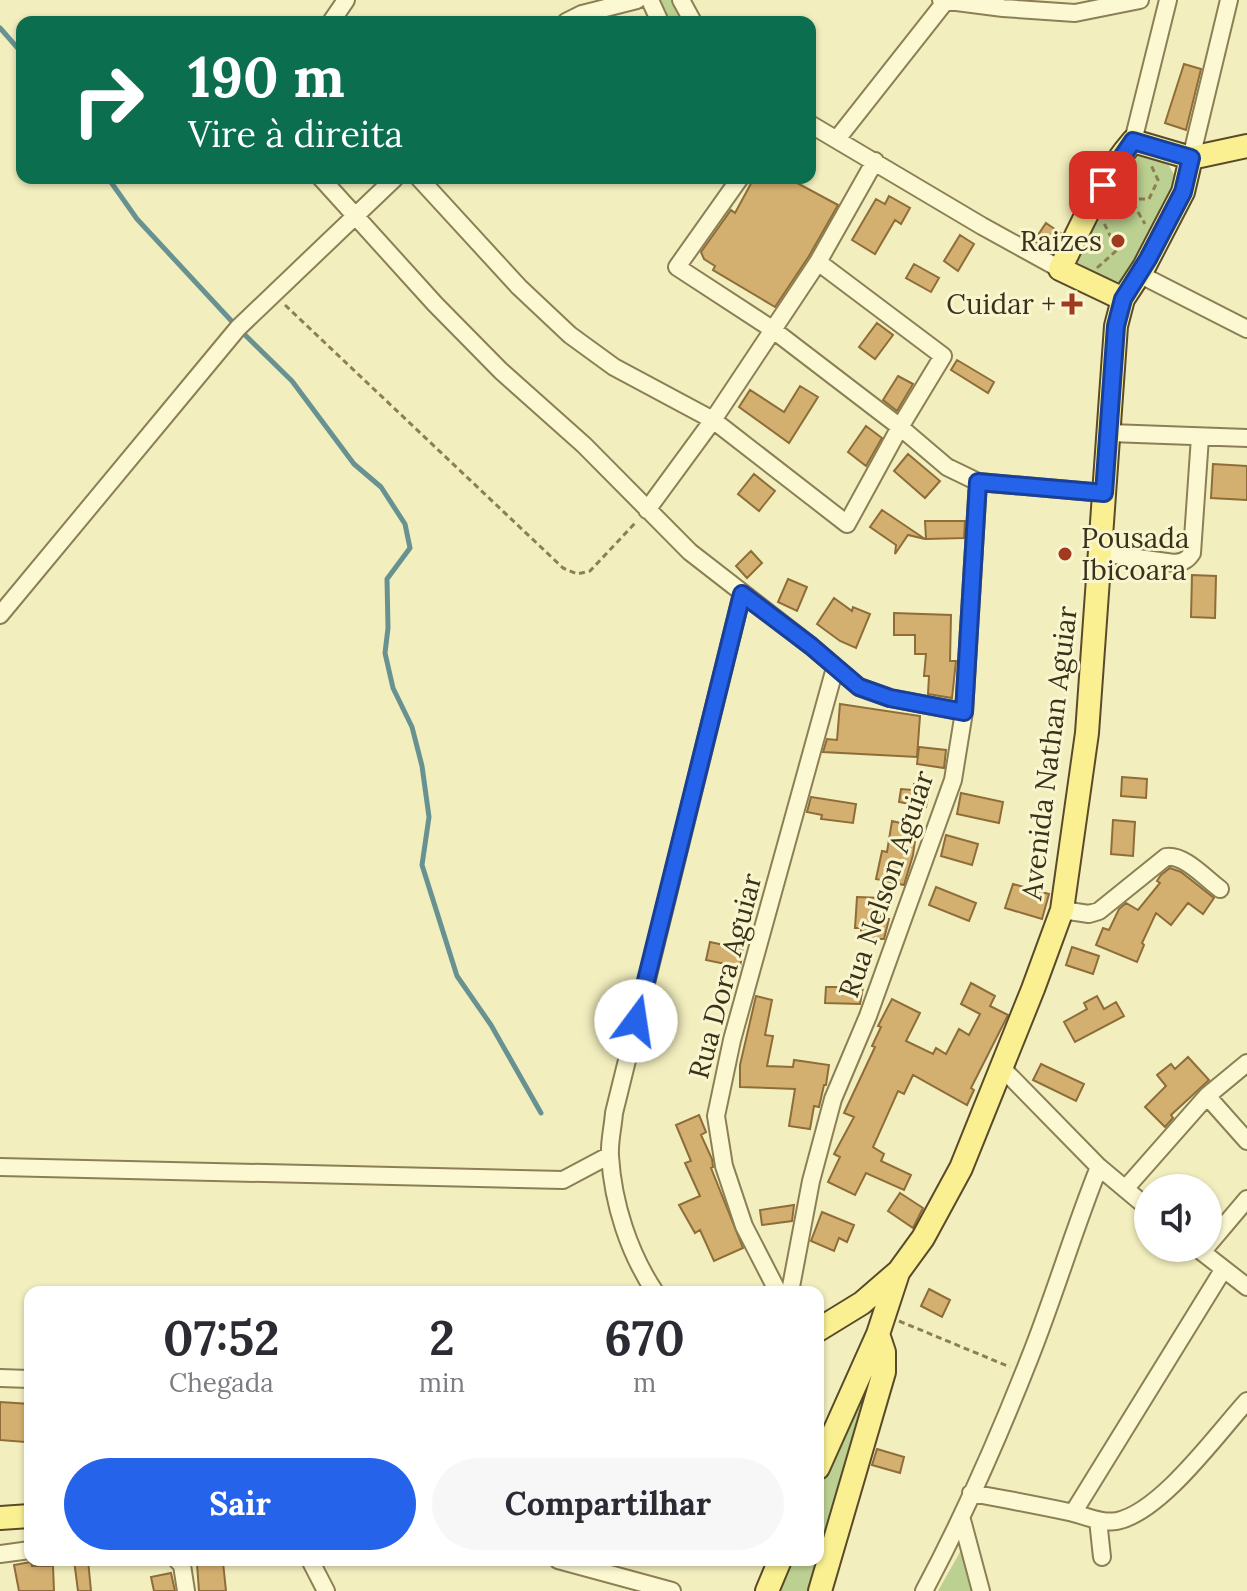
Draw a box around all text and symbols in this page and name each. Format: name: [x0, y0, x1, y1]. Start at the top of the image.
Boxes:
text: 190 m: [188, 41, 345, 112]
icon: right: [56, 48, 160, 152]
text: Vire à direita: [188, 111, 403, 157]
pin: [1069, 151, 1137, 219]
icon: arrive: [1081, 163, 1125, 207]
place label: Raizes: [1020, 223, 1102, 259]
marker: Raizes: [1109, 232, 1127, 250]
place label: Cuidar +: [946, 286, 1056, 322]
marker: Cuidar +: [1063, 295, 1081, 313]
place label: Pousada Ibicoara: [1081, 520, 1189, 588]
marker: Pousada Ibicoara: [1056, 545, 1074, 563]
street label: Avenida Nathan Aguiar: [1013, 604, 1085, 903]
street label: Rua Nelson Aguiar: [830, 766, 942, 1002]
street label: Rua Dora Aguiar: [680, 869, 770, 1083]
position arrow: [594, 979, 678, 1063]
map controls: [1134, 1174, 1222, 1262]
button: sound: [1134, 1174, 1222, 1262]
text: 07:52: [163, 1307, 280, 1368]
text: 2: [429, 1307, 455, 1368]
text: 670: [604, 1307, 685, 1368]
text: Chegada: [169, 1366, 274, 1399]
text: min: [419, 1366, 465, 1399]
text: m: [633, 1366, 656, 1399]
button: Sair: [64, 1458, 416, 1550]
button: Compartilhar: [432, 1458, 784, 1550]

